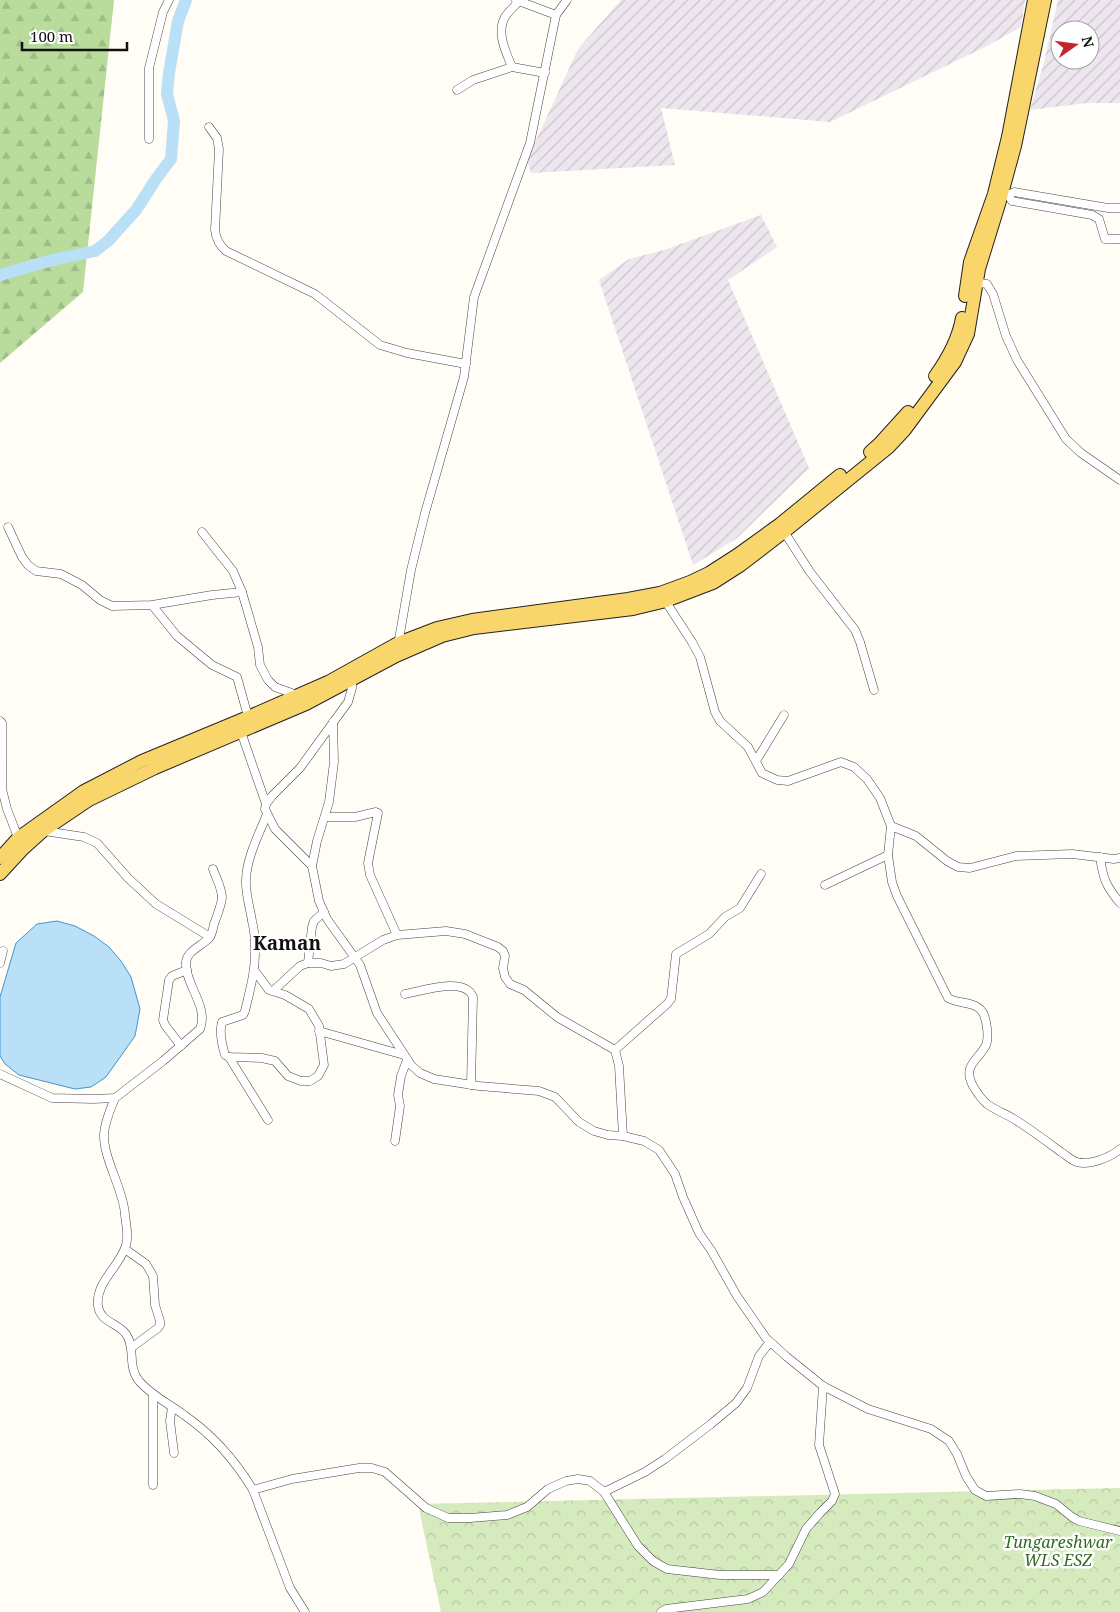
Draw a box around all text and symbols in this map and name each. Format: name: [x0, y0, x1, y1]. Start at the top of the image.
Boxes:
scale bar: [22, 20, 128, 52]
north arrow: [1050, 20, 1100, 70]
text: 100 m: [30, 26, 73, 46]
text: N: [1078, 34, 1099, 49]
district label: Kaman: [253, 930, 321, 956]
park label: Tungareshwar WLS ESZ: [1003, 1531, 1113, 1571]

